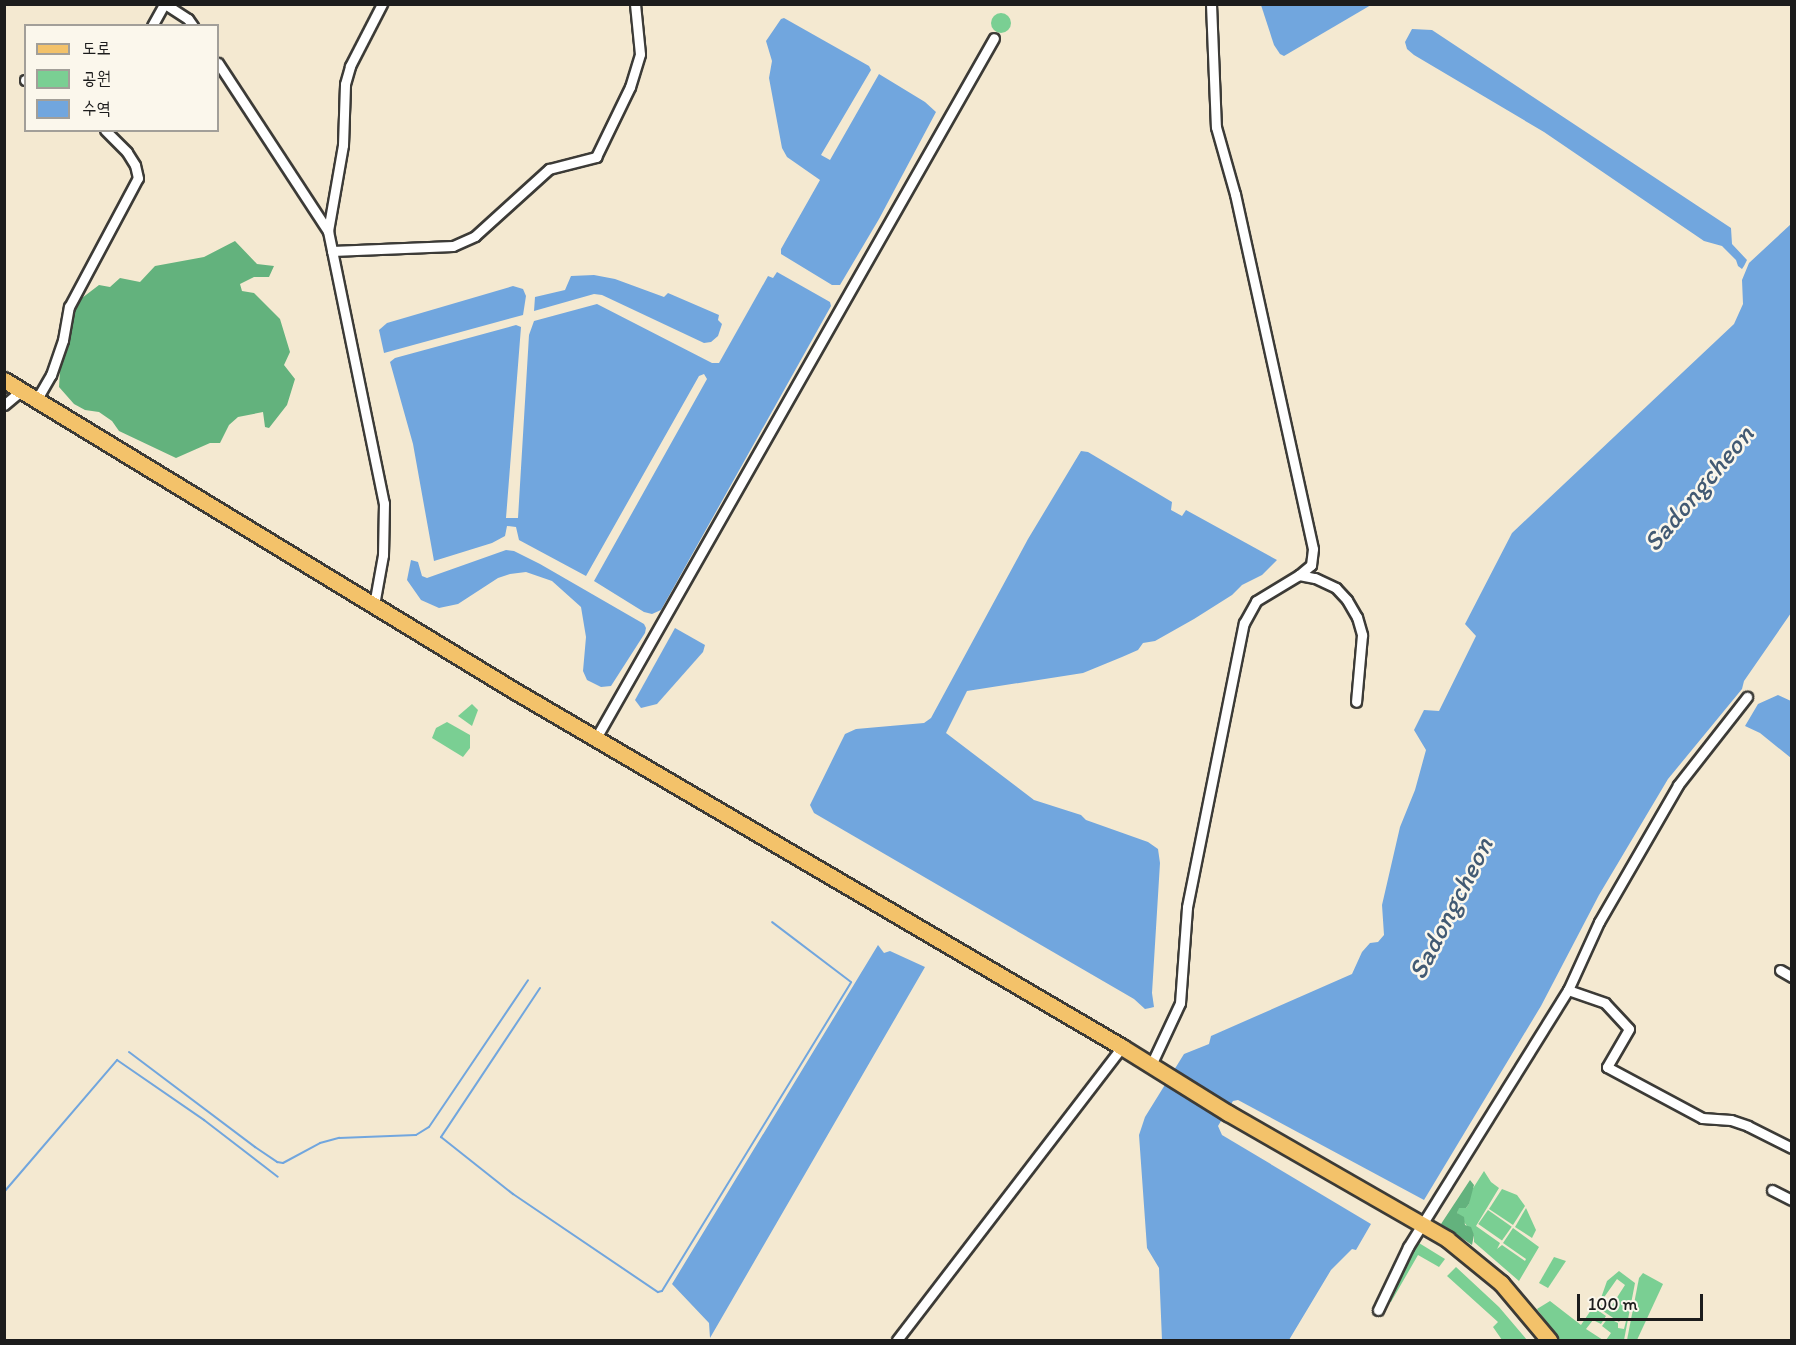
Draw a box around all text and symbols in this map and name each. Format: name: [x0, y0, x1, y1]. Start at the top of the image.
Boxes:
legend: [24, 24, 219, 132]
text: 도로: [82, 37, 111, 59]
text: 공원: [82, 67, 111, 89]
text: 수역: [82, 97, 111, 119]
water label: Sadongcheon: [1636, 418, 1760, 558]
water label: Sadongcheon: [1400, 832, 1500, 984]
scale bar: [1580, 1282, 1706, 1320]
text: 100 m: [1588, 1293, 1638, 1315]

